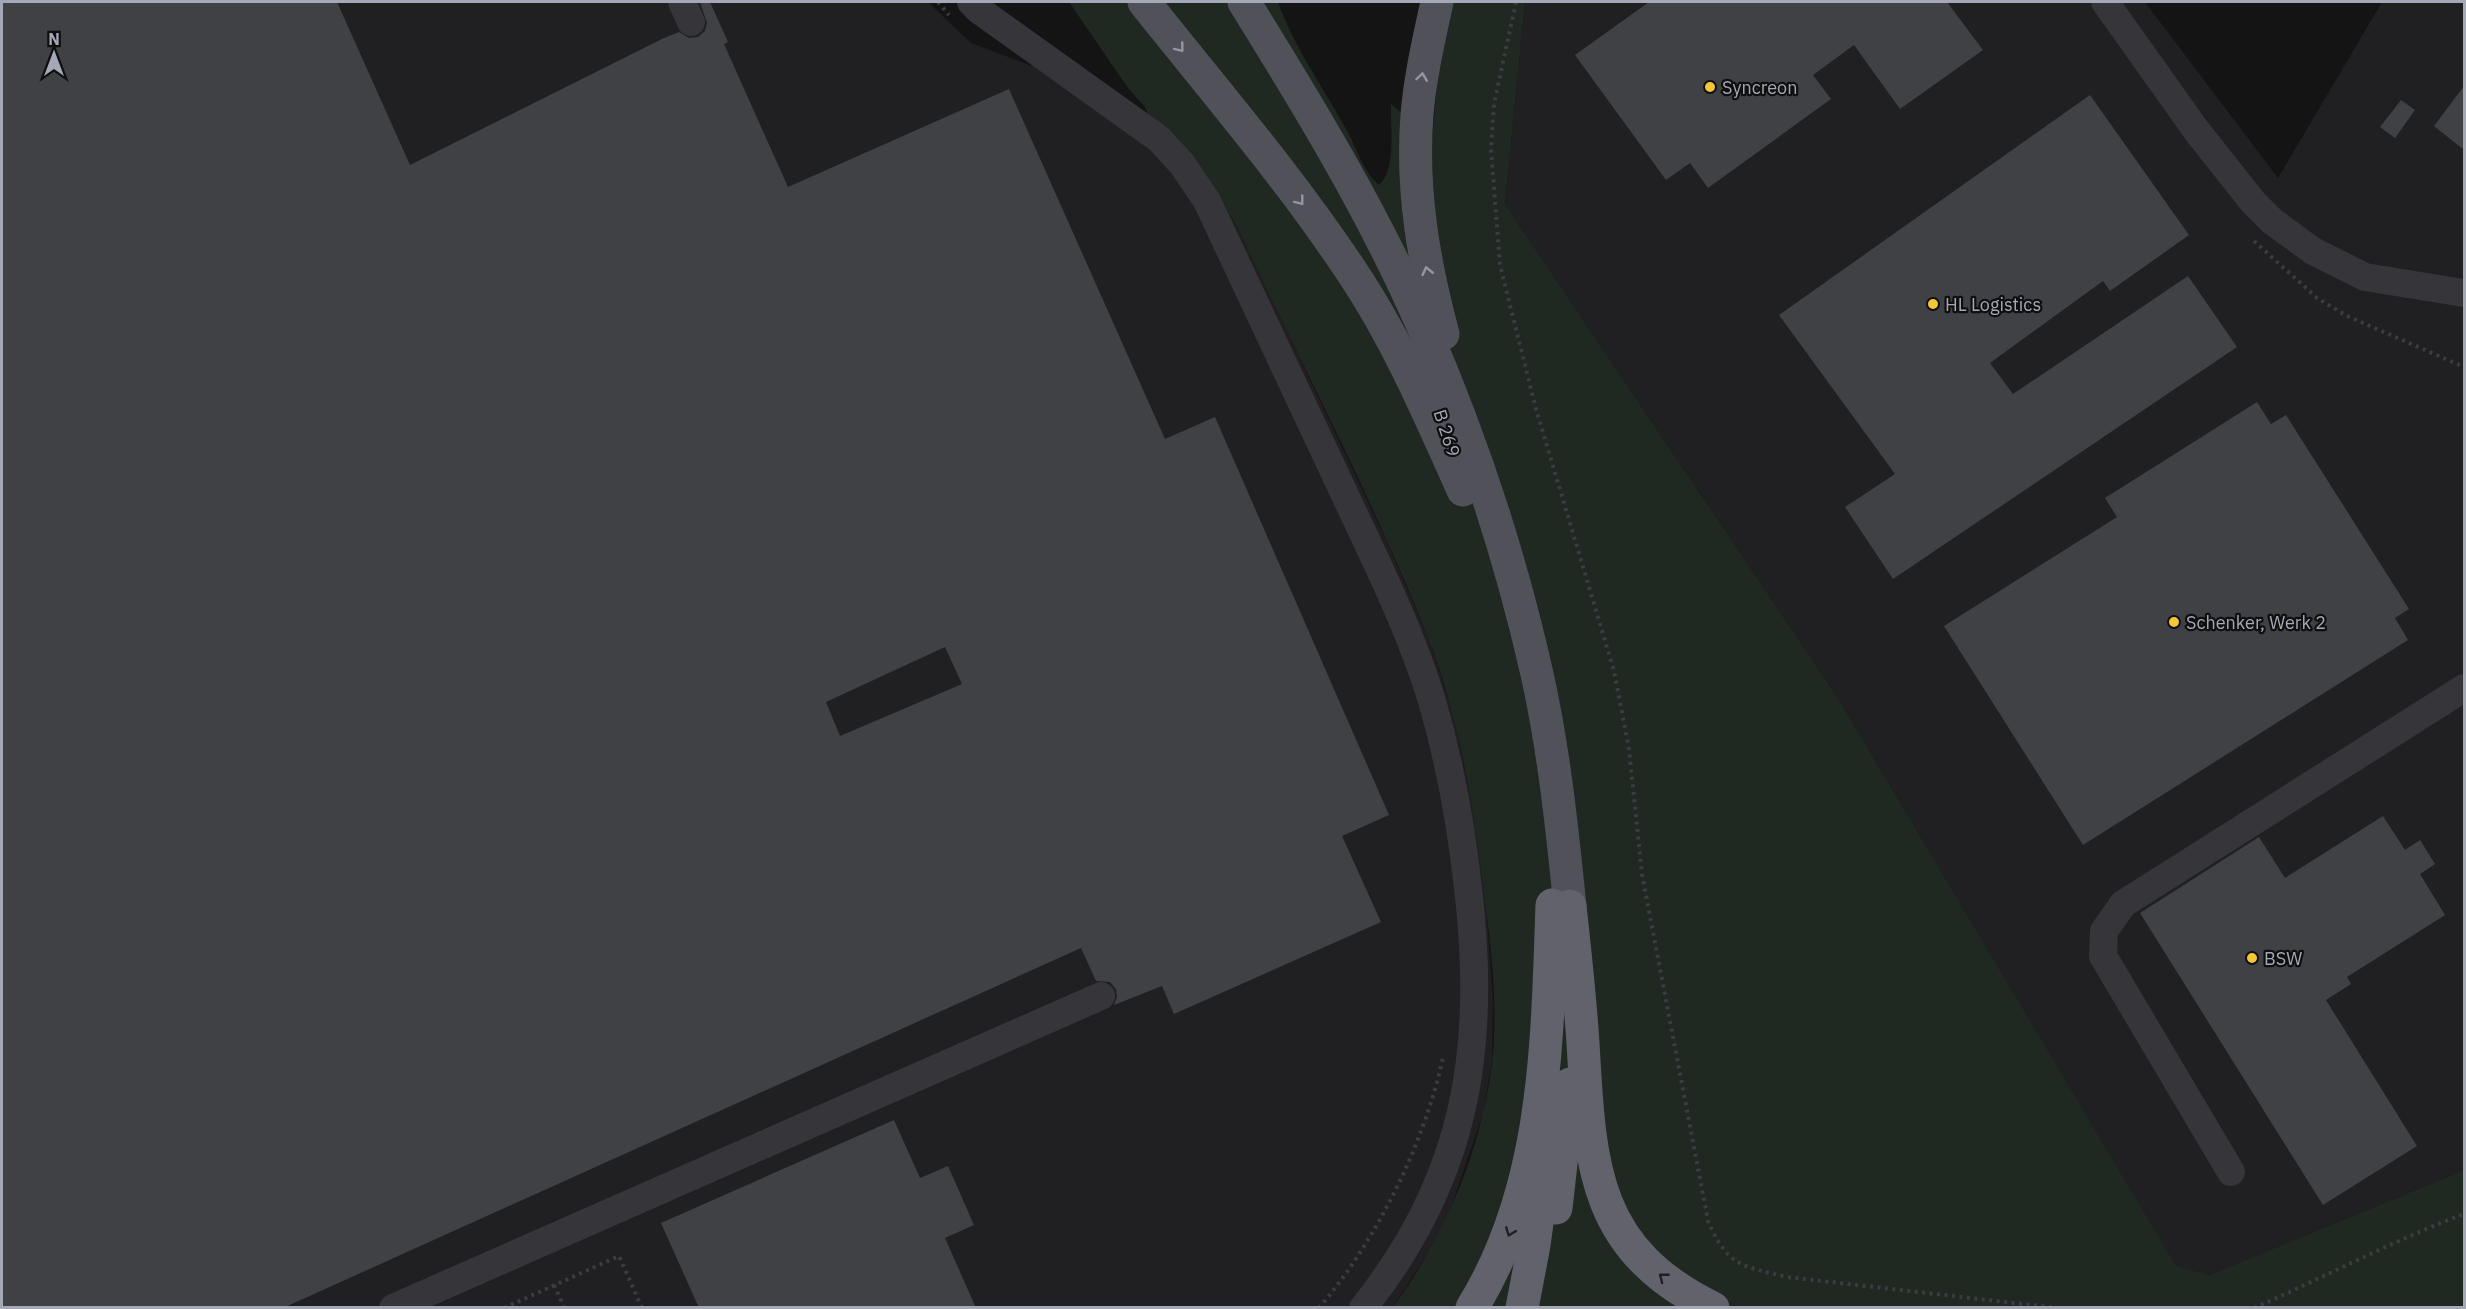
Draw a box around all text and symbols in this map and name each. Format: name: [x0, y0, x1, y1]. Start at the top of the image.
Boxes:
north arrow: [24, 24, 84, 84]
text: N: [48, 29, 60, 49]
one-way arrow: [1173, 41, 1184, 52]
one-way arrow: [1416, 72, 1428, 81]
place label: Syncreon: [1722, 76, 1797, 99]
marker: Syncreon: [1703, 80, 1717, 94]
one-way arrow: [1293, 194, 1304, 205]
one-way arrow: [1421, 266, 1434, 276]
place label: HL Logistics: [1945, 293, 2041, 316]
marker: HL Logistics: [1926, 297, 1940, 311]
street label: B 269: [1429, 406, 1465, 460]
place label: Schenker, Werk 2: [2186, 611, 2326, 634]
marker: Schenker, Werk 2: [2167, 615, 2181, 629]
place label: BSW: [2264, 947, 2302, 970]
marker: BSW: [2245, 951, 2259, 965]
one-way arrow: [1504, 1226, 1517, 1237]
one-way arrow: [1659, 1273, 1670, 1284]

